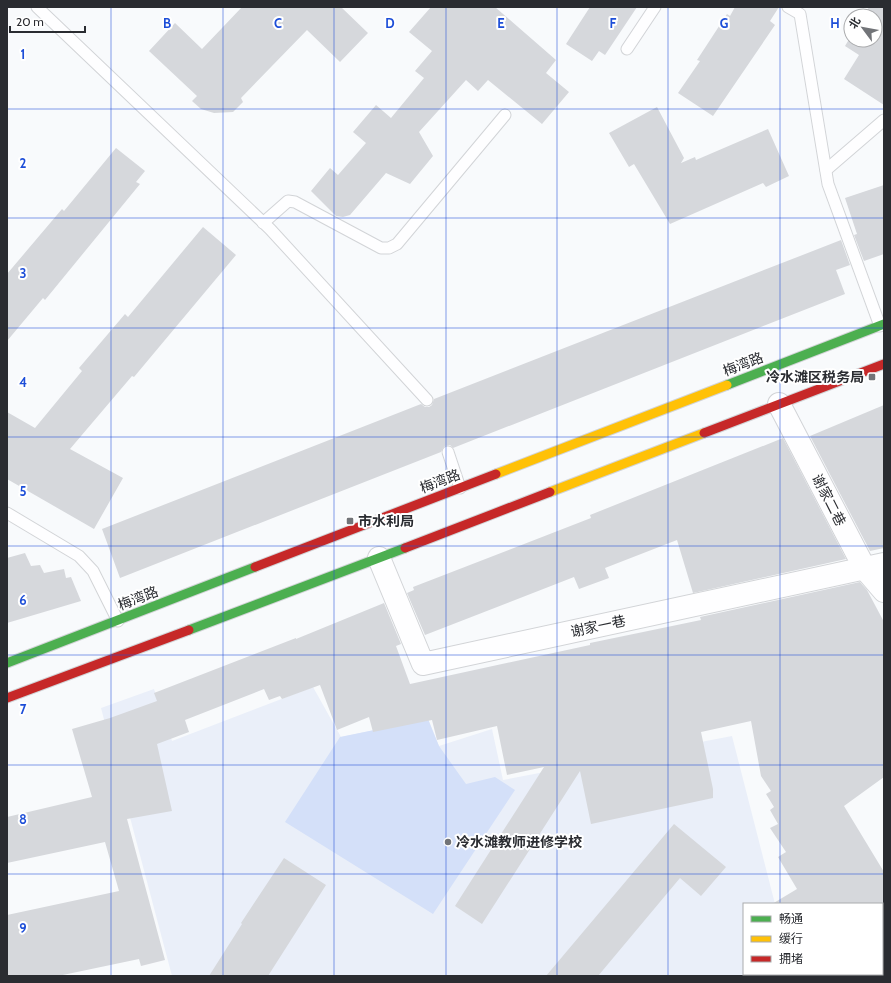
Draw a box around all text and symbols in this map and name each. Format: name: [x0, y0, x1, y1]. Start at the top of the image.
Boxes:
scale bar: [10, 8, 85, 34]
north arrow: [843, 8, 883, 48]
text: 20 m: [16, 14, 44, 29]
text: 北: [846, 14, 863, 31]
text: B: [163, 15, 171, 31]
text: C: [274, 15, 282, 31]
text: D: [385, 15, 395, 31]
text: E: [497, 15, 505, 31]
text: F: [610, 15, 617, 31]
text: G: [720, 15, 729, 31]
text: H: [830, 15, 840, 31]
text: 1: [21, 46, 25, 62]
text: 2: [20, 155, 27, 171]
text: 3: [19, 265, 27, 281]
street label: 梅湾路: [720, 348, 766, 380]
place label: 冷水滩区税务局: [766, 368, 864, 386]
marker: 冷水滩区税务局: [867, 372, 877, 382]
text: 4: [19, 374, 27, 390]
street label: 梅湾路: [417, 465, 463, 497]
street label: 谢家二巷: [808, 471, 850, 529]
text: 5: [20, 483, 27, 499]
place label: 市水利局: [358, 512, 414, 530]
marker: 市水利局: [345, 516, 355, 526]
street label: 梅湾路: [115, 582, 161, 614]
text: 6: [19, 592, 27, 608]
street label: 谢家一巷: [569, 611, 627, 641]
text: 7: [20, 701, 27, 717]
text: 8: [19, 811, 27, 827]
place label: 冷水滩教师进修学校: [456, 833, 582, 851]
marker: 冷水滩教师进修学校: [443, 837, 453, 847]
legend: [743, 903, 883, 975]
text: 畅通: [779, 911, 803, 926]
text: 9: [19, 920, 27, 936]
text: 缓行: [779, 931, 803, 946]
text: 拥堵: [779, 951, 803, 966]

